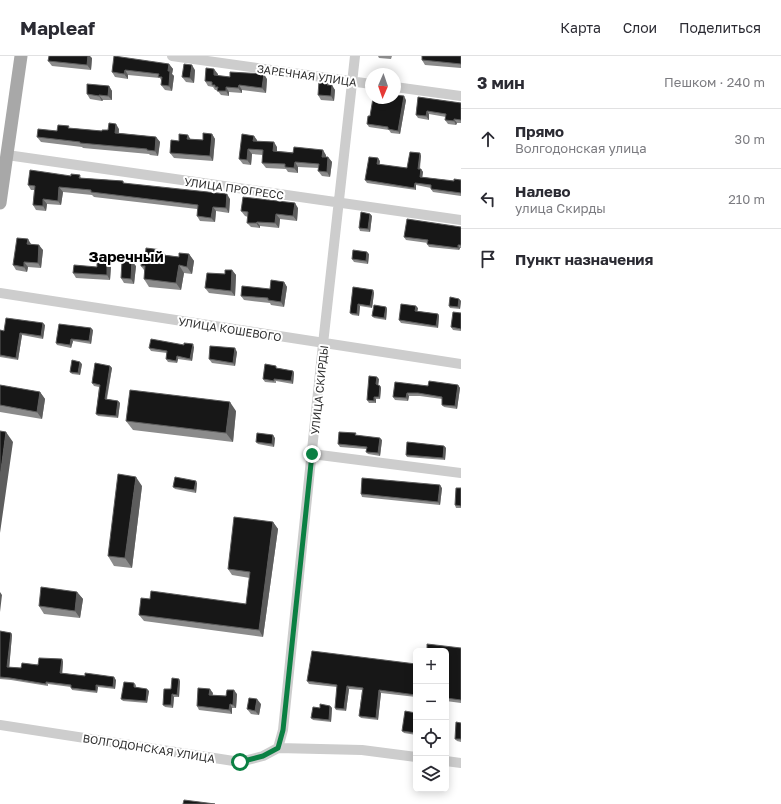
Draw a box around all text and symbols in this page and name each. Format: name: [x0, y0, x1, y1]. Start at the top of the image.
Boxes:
text: Mapleaf: [20, 16, 95, 39]
text: Карта: [560, 19, 601, 36]
text: Слои: [623, 19, 657, 36]
text: Поделиться: [679, 19, 761, 36]
street label: ЗАРЕЧНАЯ УЛИЦА: [256, 62, 358, 89]
north arrow: [365, 68, 401, 104]
text: 3 мин: [477, 72, 525, 93]
text: Пешком · 240 m: [664, 74, 765, 90]
text: Прямо: [515, 122, 564, 140]
icon: ahead: [477, 128, 499, 150]
text: 30 m: [735, 131, 765, 147]
text: Волгодонская улица: [515, 140, 647, 156]
street label: УЛИЦА ПРОГРЕСС: [183, 175, 285, 201]
text: Налево: [515, 182, 571, 200]
icon: left: [477, 188, 499, 210]
text: 210 m: [728, 191, 765, 207]
text: улица Скирды: [515, 200, 606, 216]
district label: Заречный: [88, 247, 164, 265]
icon: arrive: [477, 248, 499, 270]
text: Пункт назначения: [515, 250, 653, 268]
street label: УЛИЦА КОШЕВОГО: [177, 314, 283, 344]
street label: УЛИЦА СКИРДЫ: [308, 345, 330, 435]
route end: [303, 445, 321, 463]
map controls: [413, 648, 449, 792]
button: +: [413, 648, 449, 684]
button: −: [413, 684, 449, 720]
button: locate: [413, 720, 449, 756]
street label: ВОЛГОДОНСКАЯ УЛИЦА: [82, 731, 217, 765]
route start: [231, 753, 249, 771]
button: layers: [413, 756, 449, 792]

